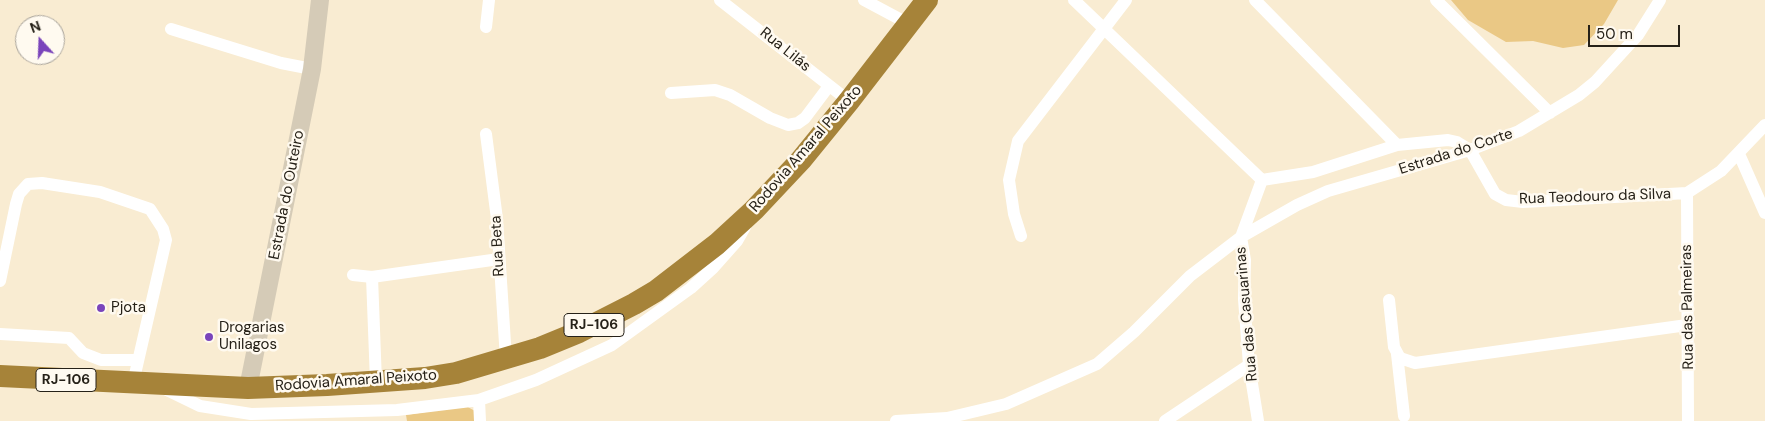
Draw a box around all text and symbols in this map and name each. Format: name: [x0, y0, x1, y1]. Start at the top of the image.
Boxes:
north arrow: [15, 15, 65, 65]
scale bar: [1590, 15, 1682, 47]
text: N: [27, 17, 43, 37]
street label: Rua Lilás: [756, 24, 814, 76]
text: 50 m: [1596, 24, 1633, 44]
street label: Rodovia Amaral Peixoto: [746, 82, 866, 216]
street label: Estrada do Corte: [1397, 125, 1515, 179]
street label: Estrada do Outeiro: [266, 129, 308, 261]
street label: Rua Teodouro da Silva: [1519, 185, 1671, 209]
street label: Rua Beta: [487, 215, 509, 277]
street label: Rua das Palmeiras: [1678, 244, 1698, 370]
street label: Rua das Casuarinas: [1232, 246, 1262, 382]
place label: Pjota: [111, 299, 146, 317]
marker: Pjota: [95, 302, 107, 314]
road number: RJ-106: [564, 314, 624, 336]
place label: Drogarias Unilagos: [219, 319, 285, 354]
marker: Drogarias Unilagos: [203, 331, 215, 343]
street label: Rodovia Amaral Peixoto: [275, 366, 437, 396]
road number: RJ-106: [36, 368, 96, 392]

